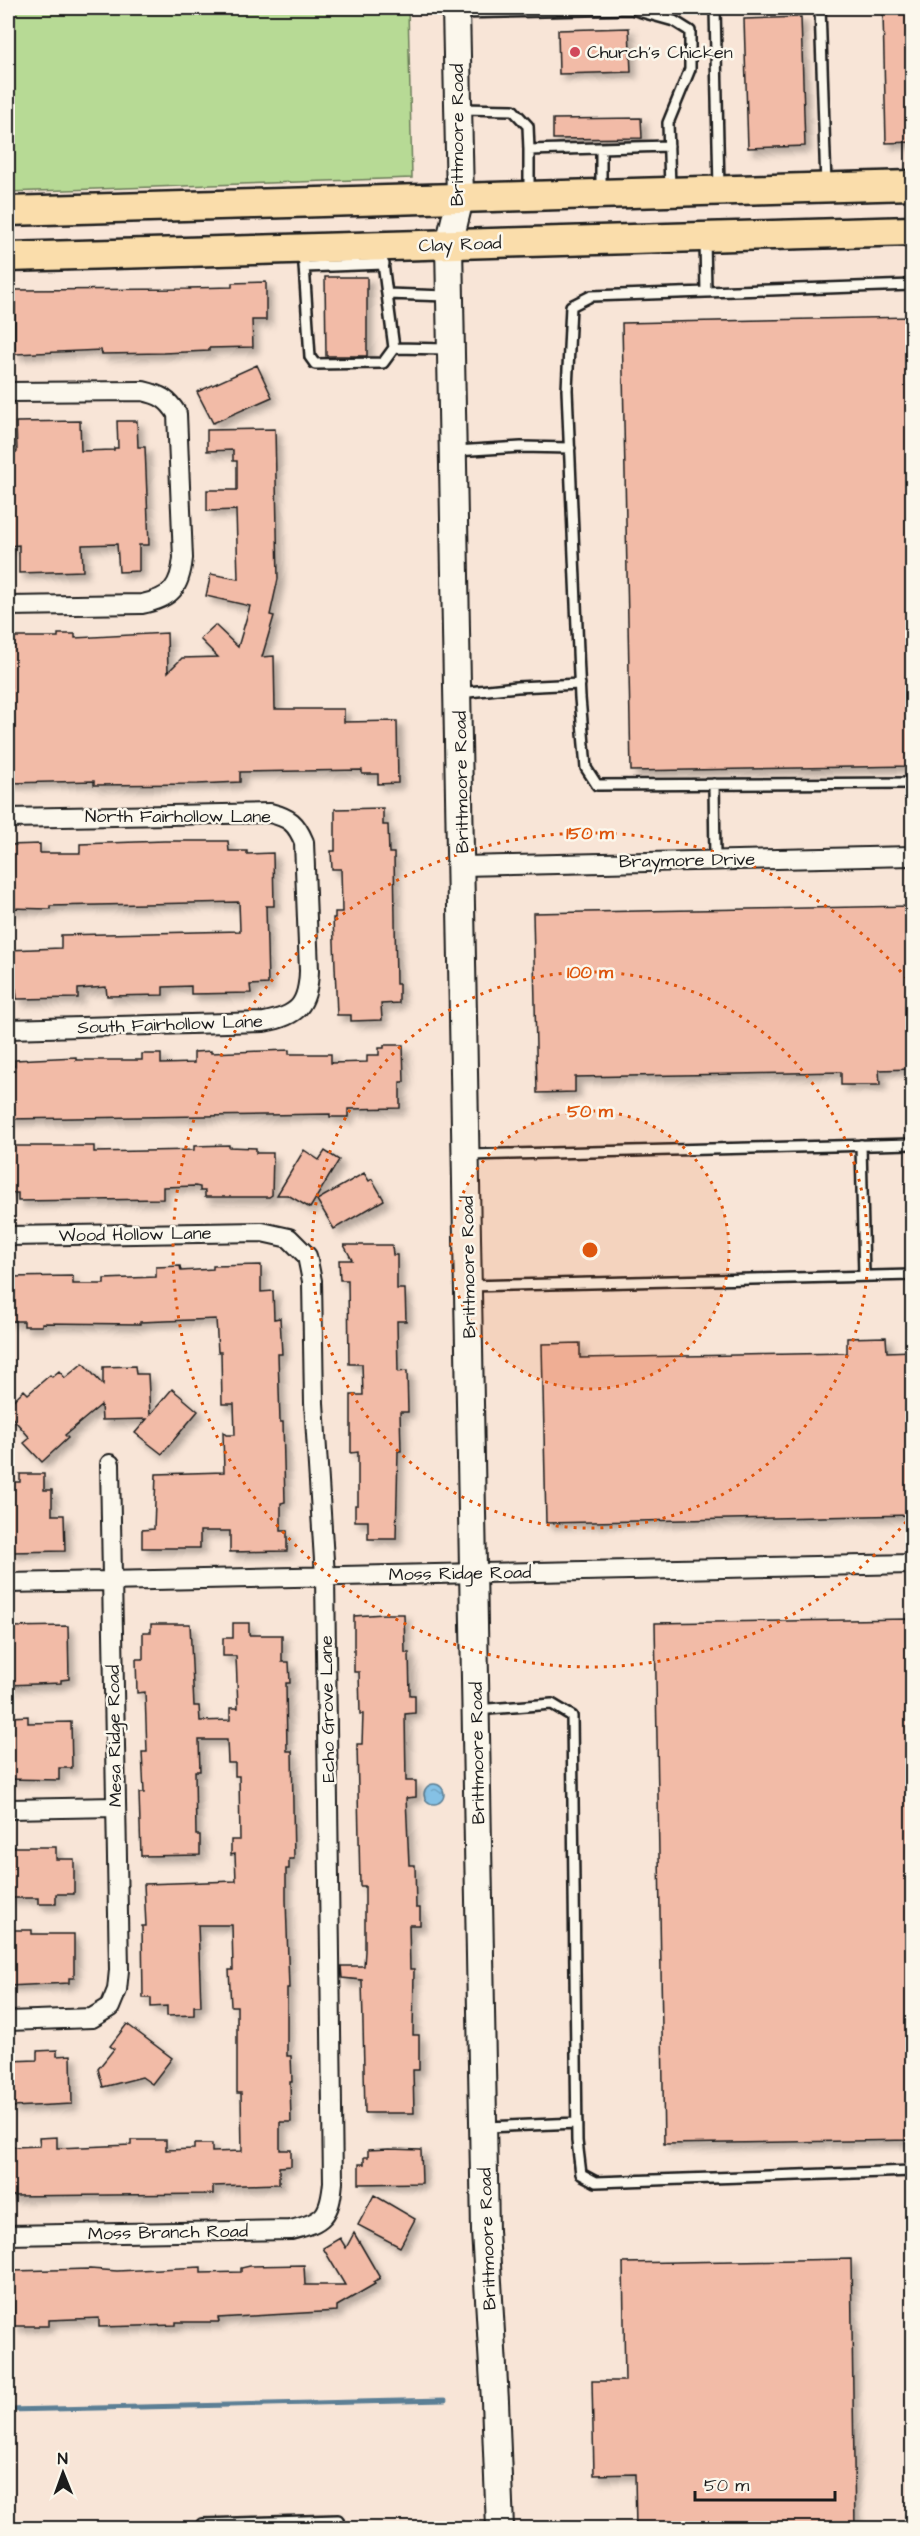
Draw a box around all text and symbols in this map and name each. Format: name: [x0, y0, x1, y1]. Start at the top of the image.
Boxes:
place label: Church's Chicken: [587, 40, 733, 65]
marker: Church's Chicken: [568, 45, 582, 59]
street label: Brittmoore Road: [445, 64, 470, 206]
street label: Clay Road: [418, 231, 502, 259]
street label: Brittmoore Road: [448, 711, 475, 853]
street label: North Fairhollow Lane: [85, 804, 271, 829]
text: 150 m: [566, 821, 615, 846]
street label: Braymore Drive: [619, 847, 756, 875]
text: 100 m: [567, 960, 614, 985]
street label: South Fairhollow Lane: [77, 1009, 263, 1040]
text: 50 m: [567, 1099, 614, 1124]
street label: Brittmoore Road: [455, 1196, 482, 1338]
street label: Wood Hollow Lane: [59, 1221, 212, 1248]
centre of rings: [580, 1240, 600, 1260]
street label: Moss Ridge Road: [388, 1560, 532, 1588]
street label: Echo Grove Lane: [314, 1635, 341, 1783]
street label: Mesa Ridge Road: [101, 1665, 129, 1807]
street label: Brittmoore Road: [464, 1682, 491, 1824]
street label: Brittmoore Road: [473, 2167, 502, 2311]
street label: Moss Branch Road: [88, 2219, 248, 2246]
north arrow: [33, 2443, 93, 2503]
text: N: [58, 2448, 68, 2470]
scale bar: [695, 2464, 834, 2502]
text: 50 m: [704, 2473, 749, 2498]

